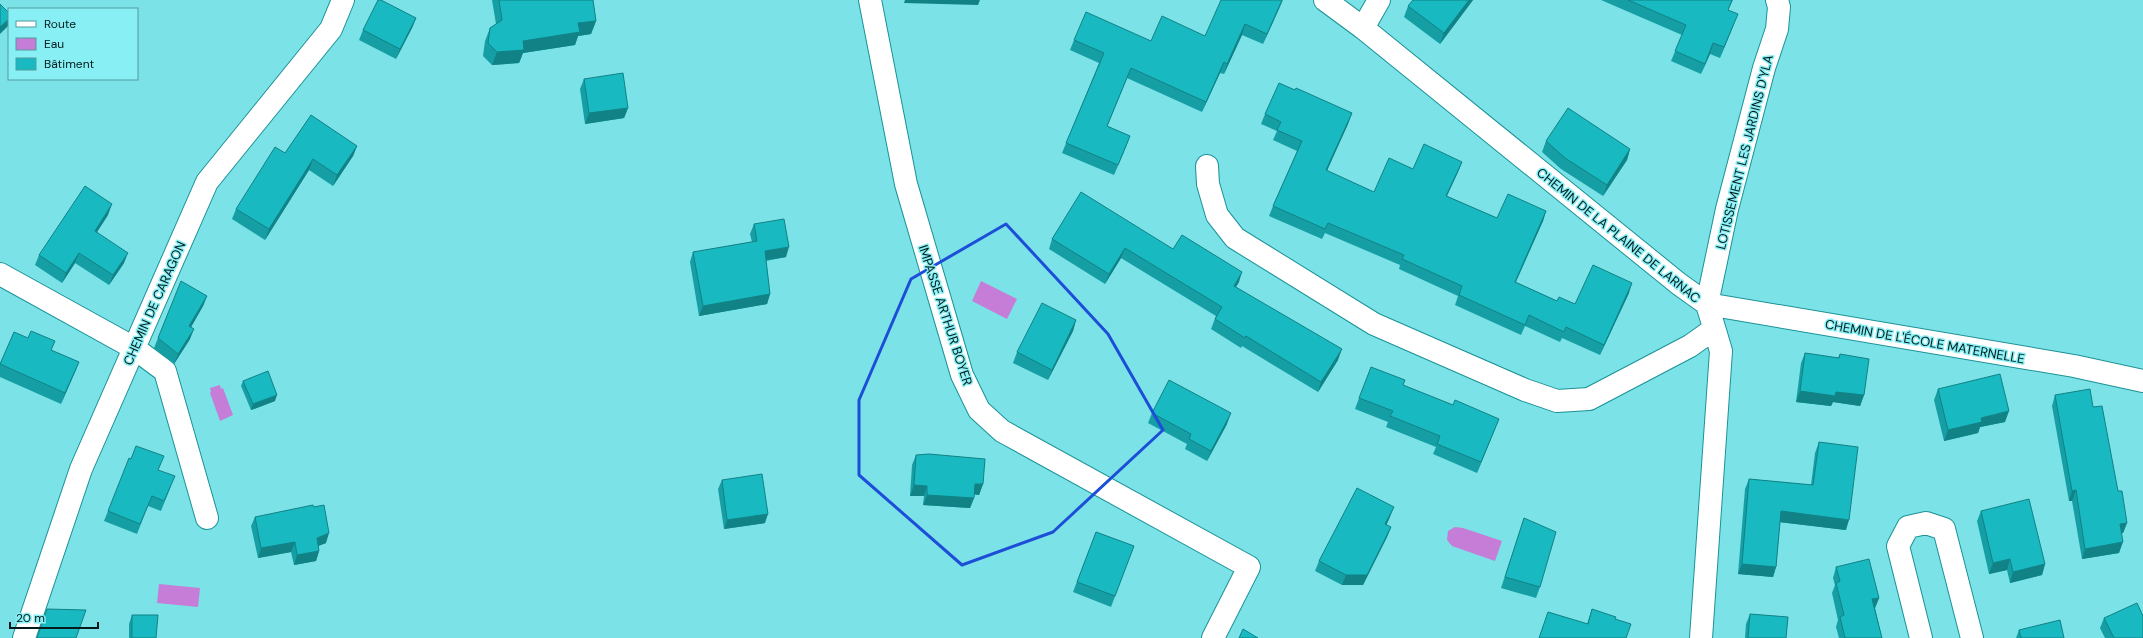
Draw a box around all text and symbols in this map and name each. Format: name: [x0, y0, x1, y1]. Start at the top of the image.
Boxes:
legend: [8, 8, 138, 80]
text: Route: [44, 16, 76, 32]
text: Eau: [44, 36, 64, 52]
street label: LOTISSEMENT LES JARDINS D'YLA: [1712, 53, 1777, 251]
text: Bâtiment: [44, 56, 95, 72]
street label: CHEMIN DE LA PLAINE DE LARNAC: [1533, 164, 1704, 307]
street label: CHEMIN DE CARAGON: [119, 238, 190, 368]
street label: IMPASSE ARTHUR BOYER: [915, 243, 976, 388]
street label: CHEMIN DE L'ÉCOLE MATERNELLE: [1824, 315, 2026, 367]
scale bar: [10, 604, 98, 630]
text: 20 m: [16, 610, 45, 626]

